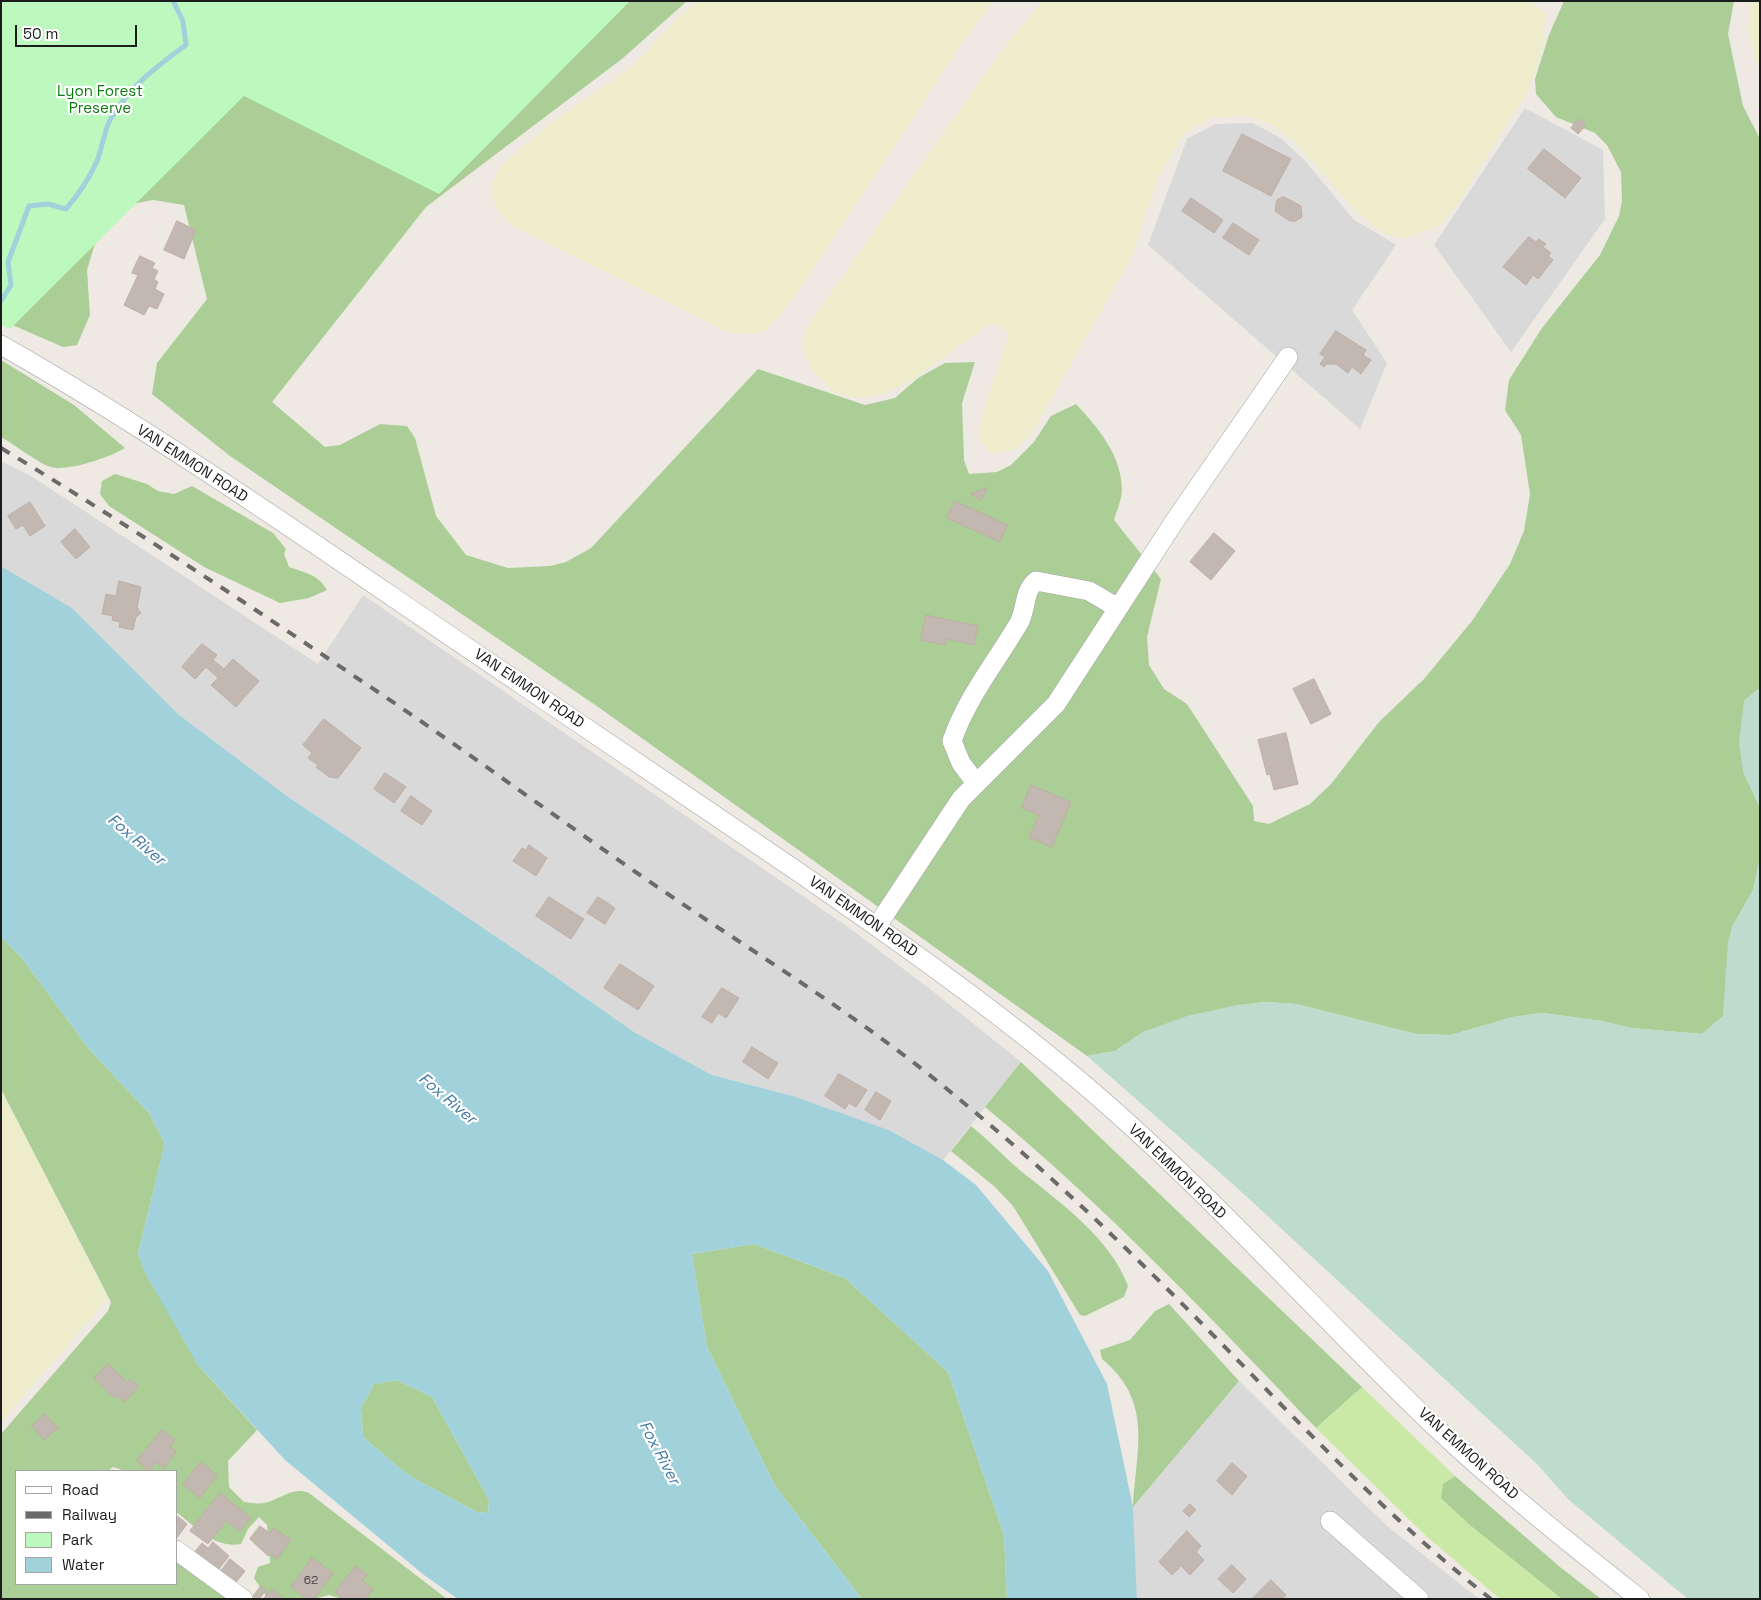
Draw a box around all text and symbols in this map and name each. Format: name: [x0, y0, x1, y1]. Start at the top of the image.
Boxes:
scale bar: [18, 15, 140, 47]
text: 50 m: [23, 24, 58, 43]
park label: Lyon Forest Preserve: [57, 83, 143, 118]
street label: VAN EMMON ROAD: [133, 421, 251, 507]
street label: VAN EMMON ROAD: [471, 646, 587, 732]
water label: Fox River: [103, 810, 169, 870]
street label: VAN EMMON ROAD: [805, 873, 921, 961]
water label: Fox River: [414, 1069, 480, 1129]
street label: VAN EMMON ROAD: [1124, 1121, 1230, 1223]
street label: VAN EMMON ROAD: [1414, 1404, 1522, 1504]
water label: Fox River: [634, 1418, 684, 1488]
legend: [15, 1470, 178, 1585]
text: Road: [62, 1480, 99, 1499]
text: Railway: [62, 1505, 117, 1524]
text: Park: [62, 1530, 93, 1549]
text: Water: [62, 1555, 104, 1574]
house number: 62: [304, 1574, 318, 1588]

